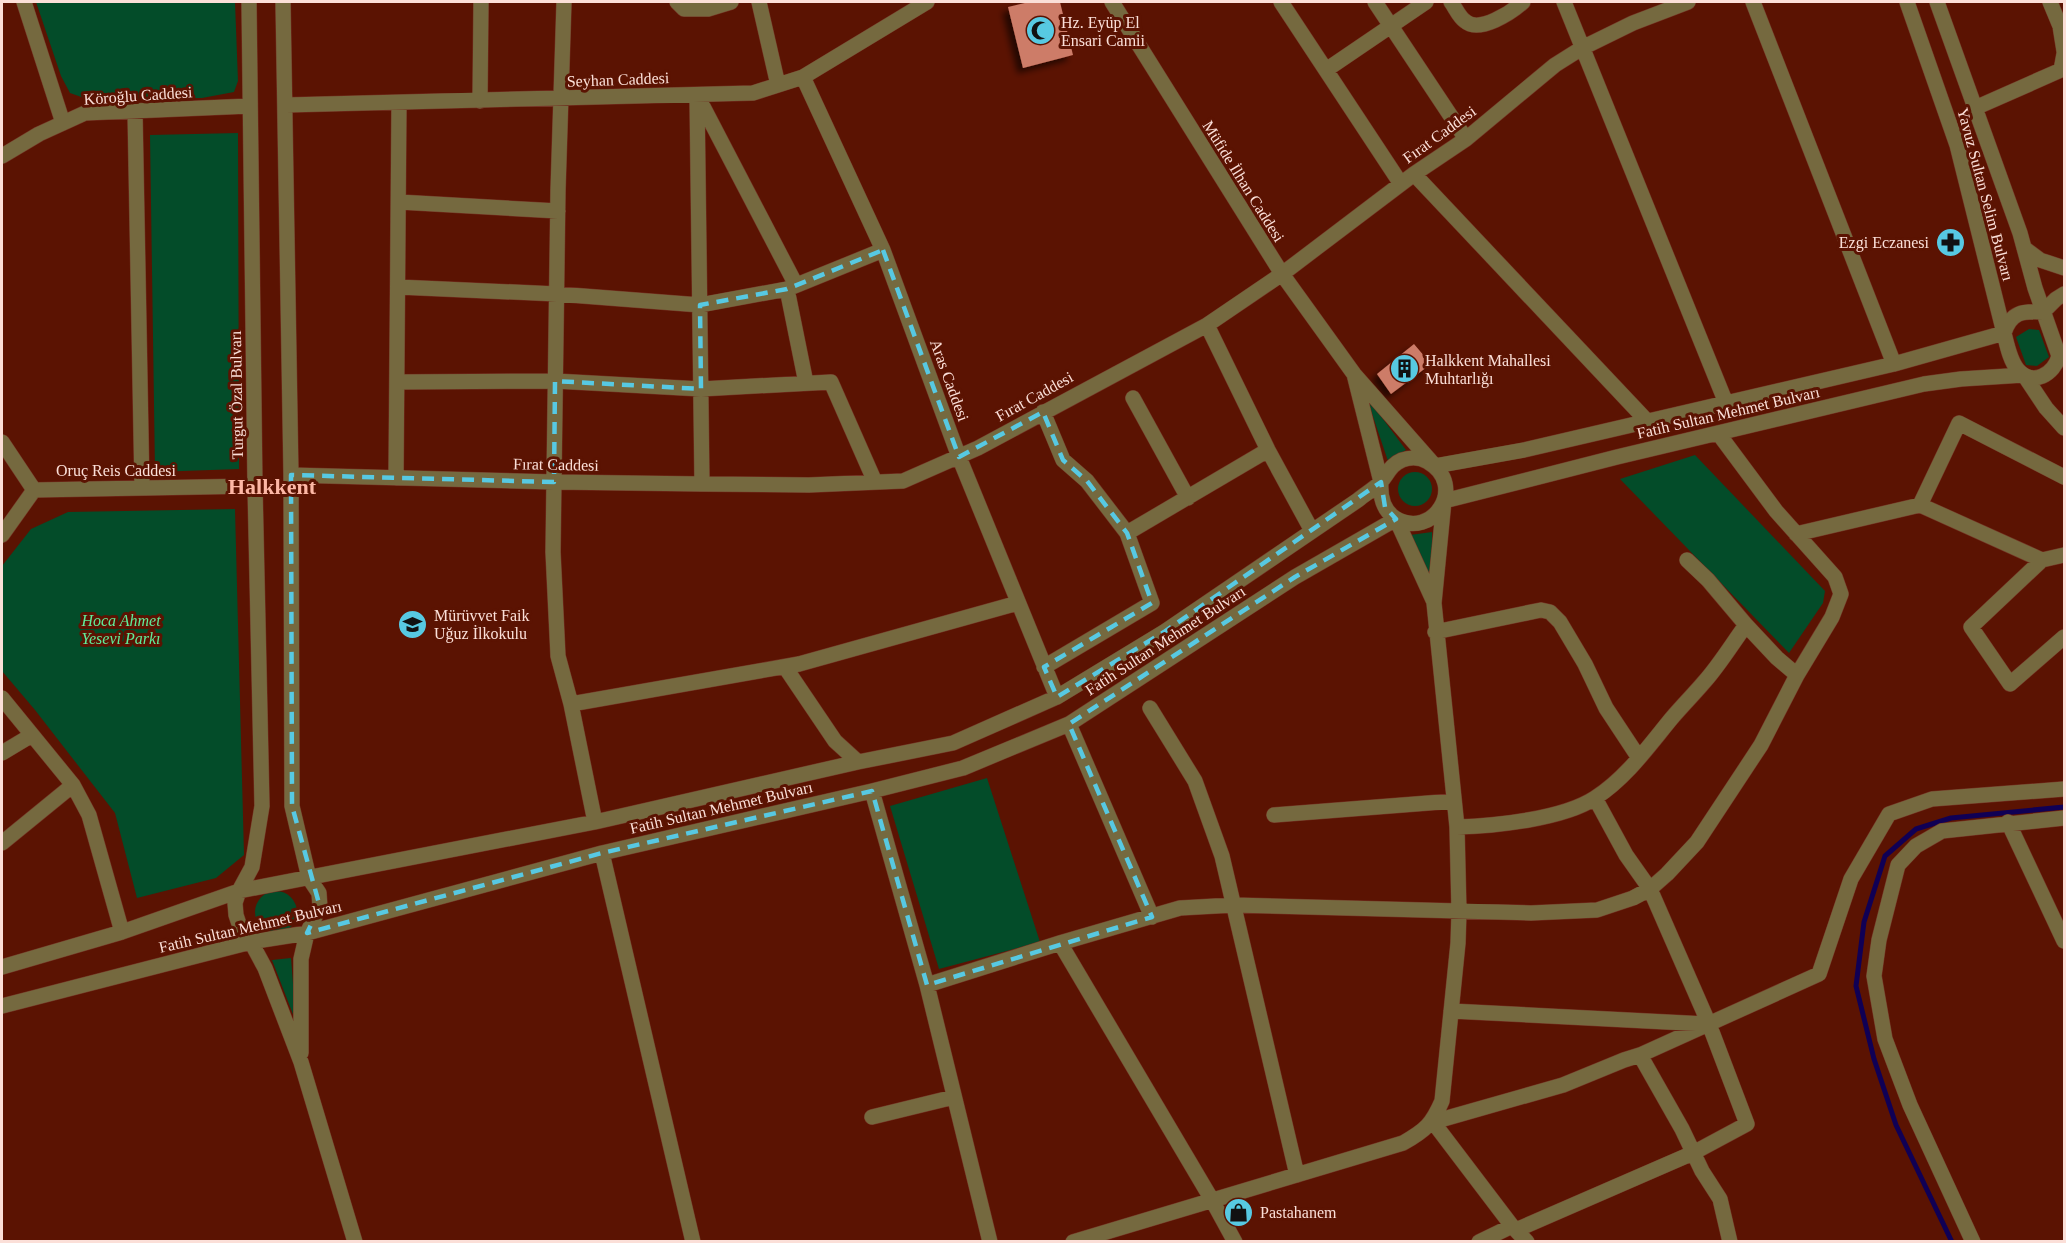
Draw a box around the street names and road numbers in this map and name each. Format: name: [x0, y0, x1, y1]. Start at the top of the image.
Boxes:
street label: Seyhan Caddesi: [566, 69, 670, 91]
street label: Köroğlu Caddesi: [83, 83, 194, 109]
street label: Fırat Caddesi: [1400, 102, 1479, 166]
street label: Yavuz Sultan Selim Bulvarı: [1954, 106, 2017, 283]
street label: Müfide İlhan Caddesi: [1199, 118, 1288, 245]
street label: Turgut Özal Bulvarı: [227, 330, 247, 460]
street label: Aras Caddesi: [927, 337, 972, 424]
street label: Fırat Caddesi: [993, 368, 1076, 425]
street label: Fatih Sultan Mehmet Bulvarı: [1635, 383, 1822, 442]
street label: Fırat Caddesi: [513, 455, 600, 474]
street label: Oruç Reis Caddesi: [56, 462, 177, 480]
street label: Fatih Sultan Mehmet Bulvarı: [1082, 582, 1249, 698]
street label: Fatih Sultan Mehmet Bulvarı: [628, 778, 815, 837]
street label: Fatih Sultan Mehmet Bulvarı: [157, 897, 344, 956]

